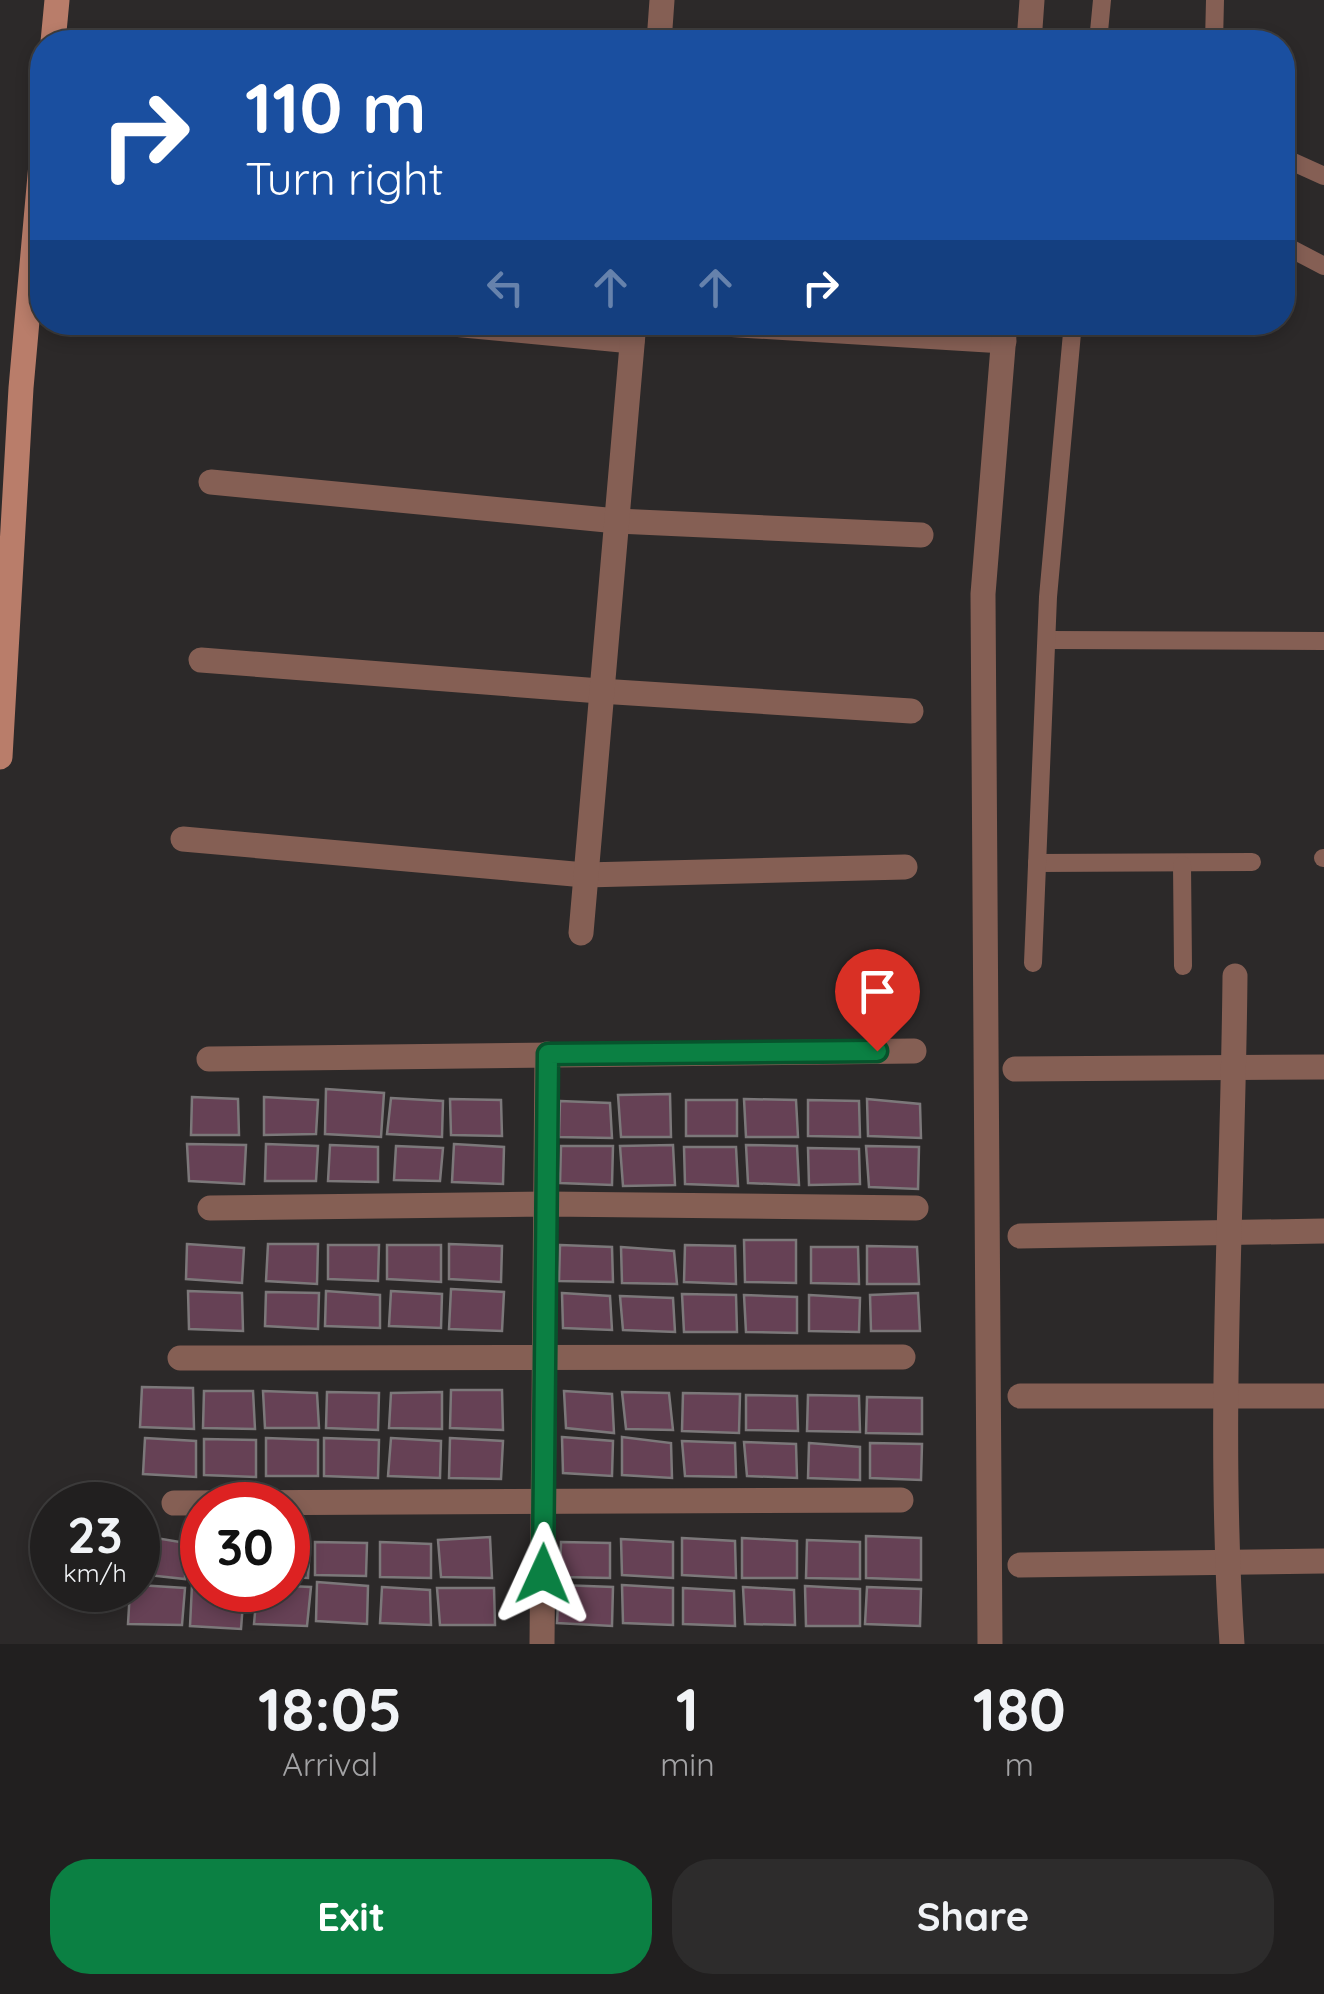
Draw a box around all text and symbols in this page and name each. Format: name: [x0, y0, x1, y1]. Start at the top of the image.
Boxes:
text: 110 m: [245, 63, 427, 151]
icon: right: [80, 70, 210, 200]
text: Turn right: [245, 150, 444, 206]
icon: left: [478, 260, 533, 315]
icon: ahead: [583, 260, 638, 315]
icon: ahead: [688, 260, 743, 315]
icon: right: [793, 260, 848, 315]
pin: [835, 949, 920, 1052]
icon: arrive: [850, 964, 905, 1019]
speed limit sign: 30: [180, 1482, 310, 1612]
text: 23: [67, 1503, 123, 1566]
position arrow: [491, 1522, 595, 1626]
text: km/h: [63, 1557, 127, 1588]
text: 18:05: [258, 1671, 402, 1746]
text: 1: [676, 1671, 699, 1746]
text: 180: [973, 1671, 1066, 1746]
text: Arrival: [282, 1744, 378, 1784]
text: min: [660, 1744, 715, 1784]
text: m: [1005, 1744, 1034, 1784]
button: Exit: [50, 1859, 652, 1974]
button: Share: [672, 1859, 1274, 1974]

